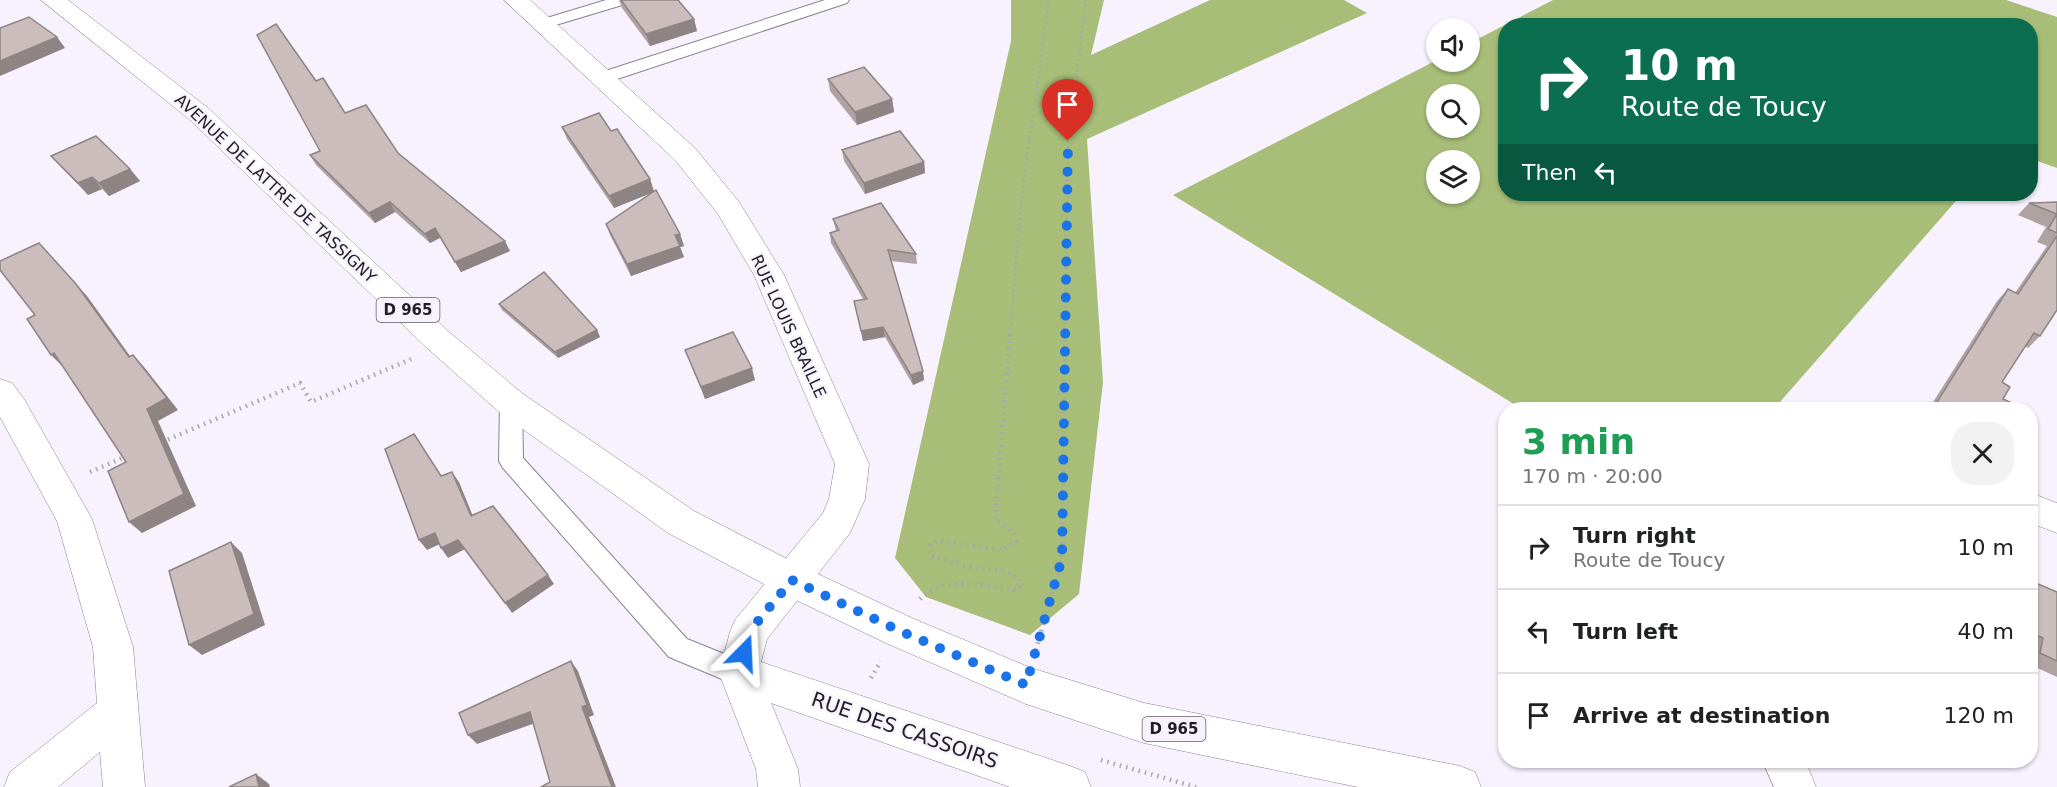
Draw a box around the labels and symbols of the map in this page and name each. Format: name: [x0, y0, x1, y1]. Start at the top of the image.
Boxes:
pin: [1042, 79, 1093, 141]
street label: AVENUE DE LATTRE DE TASSIGNY: [171, 90, 380, 287]
street label: RUE LOUIS BRAILLE: [747, 252, 830, 401]
road number: D 965: [376, 298, 440, 322]
position arrow: [712, 621, 776, 685]
street label: RUE DES CASSOIRS: [808, 687, 1002, 773]
road number: D 965: [1142, 717, 1206, 741]

